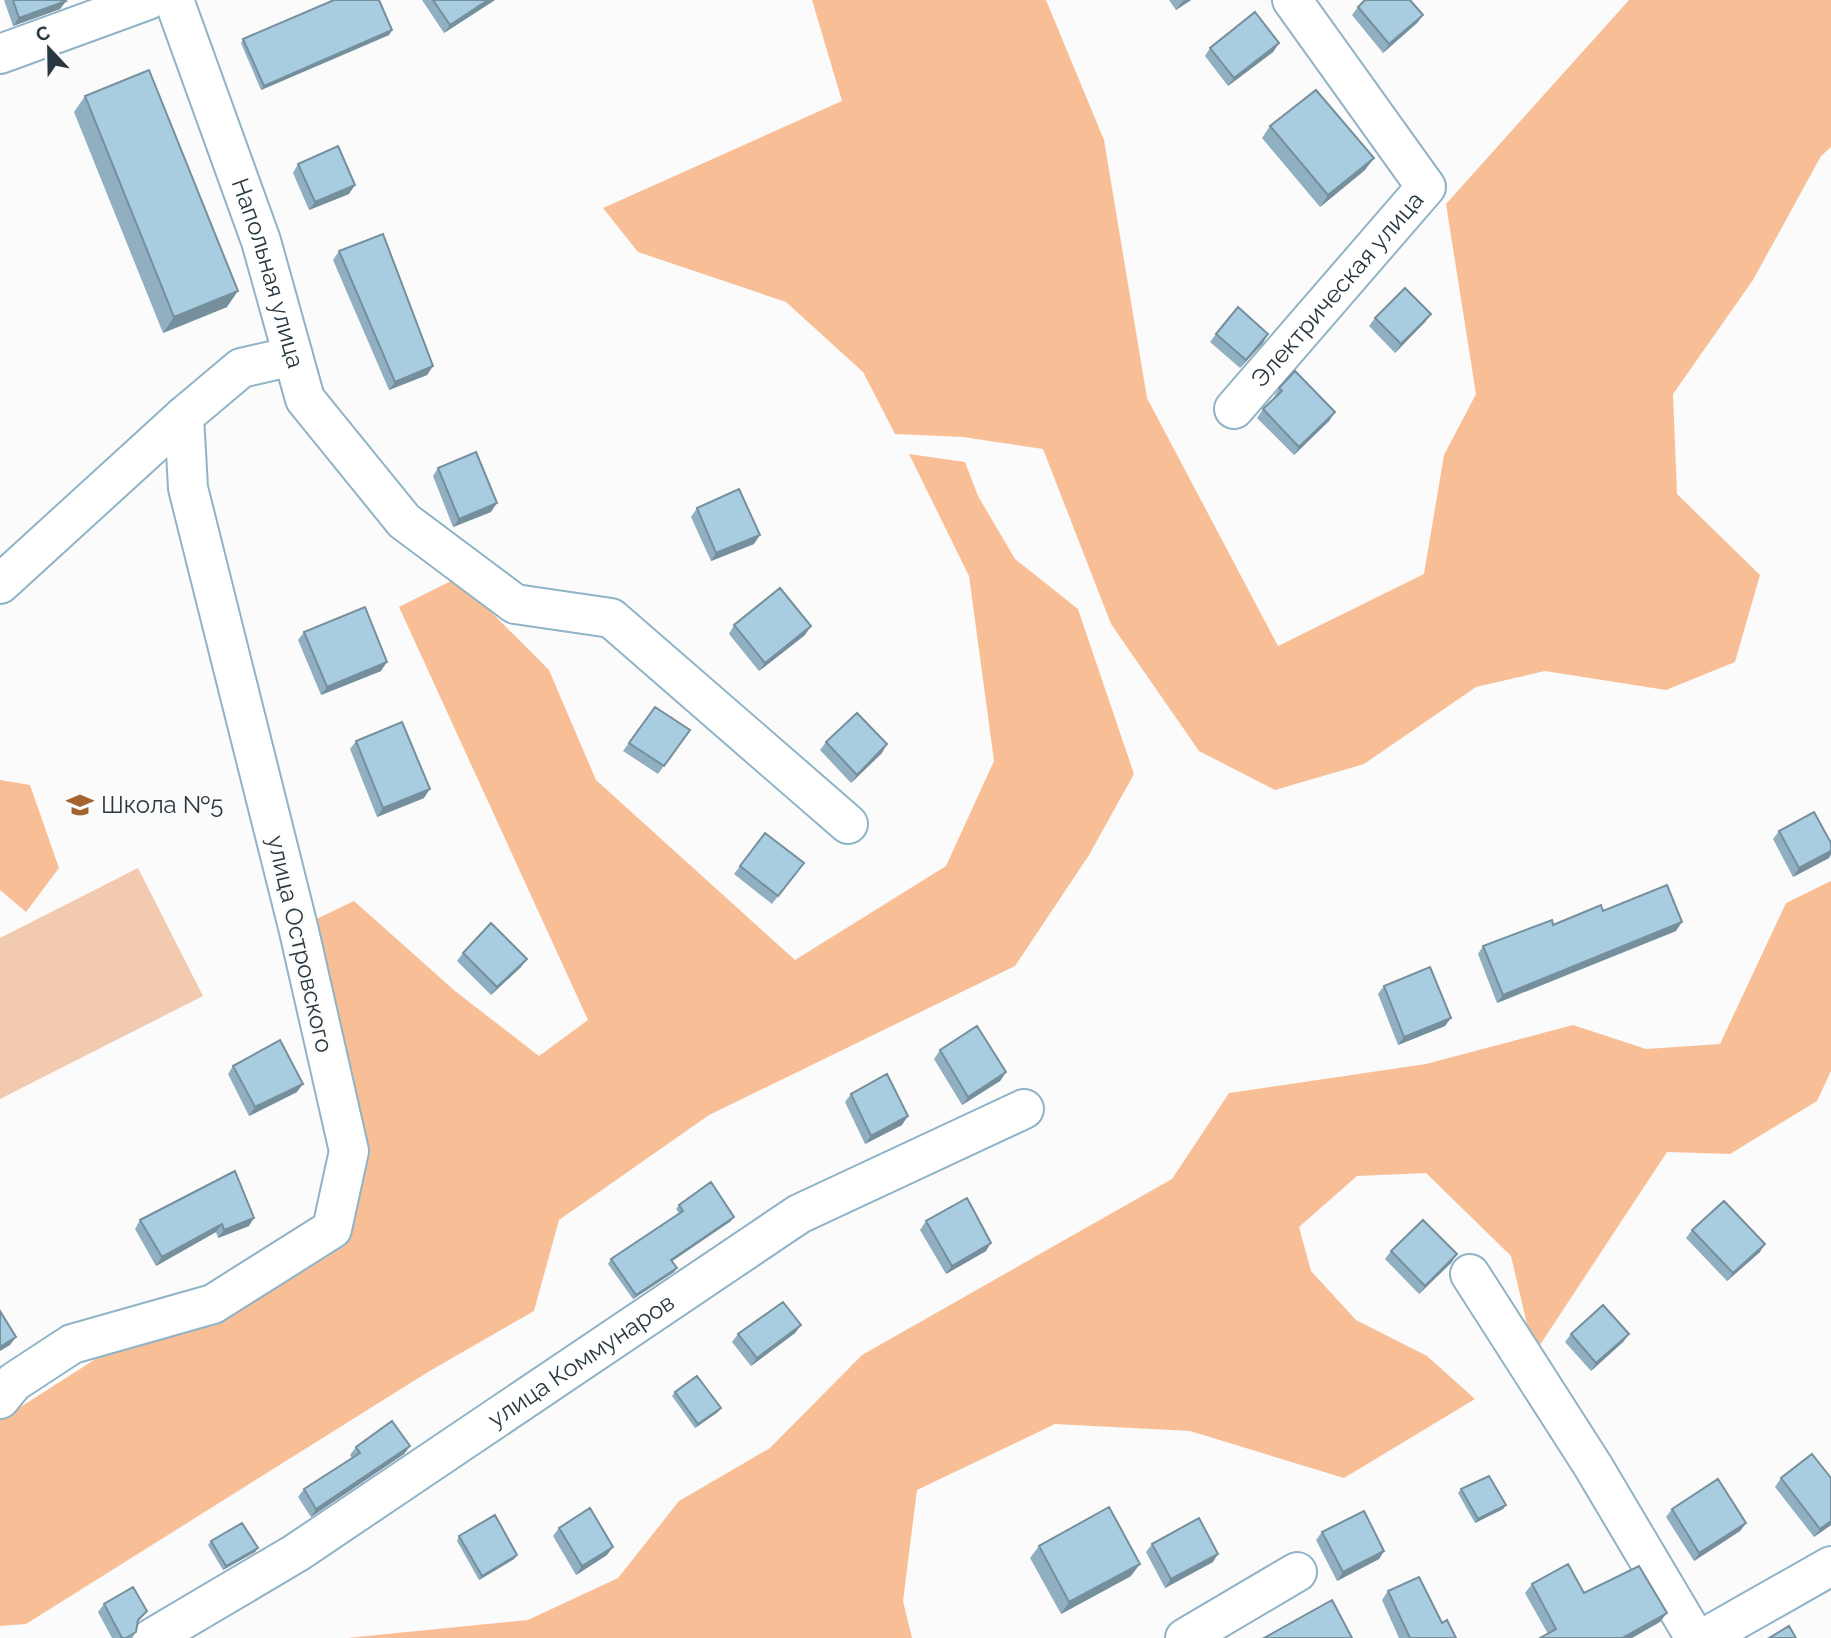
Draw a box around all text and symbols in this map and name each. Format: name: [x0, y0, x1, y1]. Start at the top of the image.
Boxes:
north arrow: [14, 14, 84, 84]
text: С: [32, 21, 53, 46]
street label: Напольная улица: [226, 174, 311, 371]
street label: Электрическая улица: [1245, 186, 1429, 393]
school or university icon: Школа №5: [65, 790, 95, 820]
place label: Школа №5: [101, 790, 223, 819]
street label: улица Островского: [261, 833, 340, 1055]
street label: улица Коммунаров: [482, 1287, 680, 1434]

